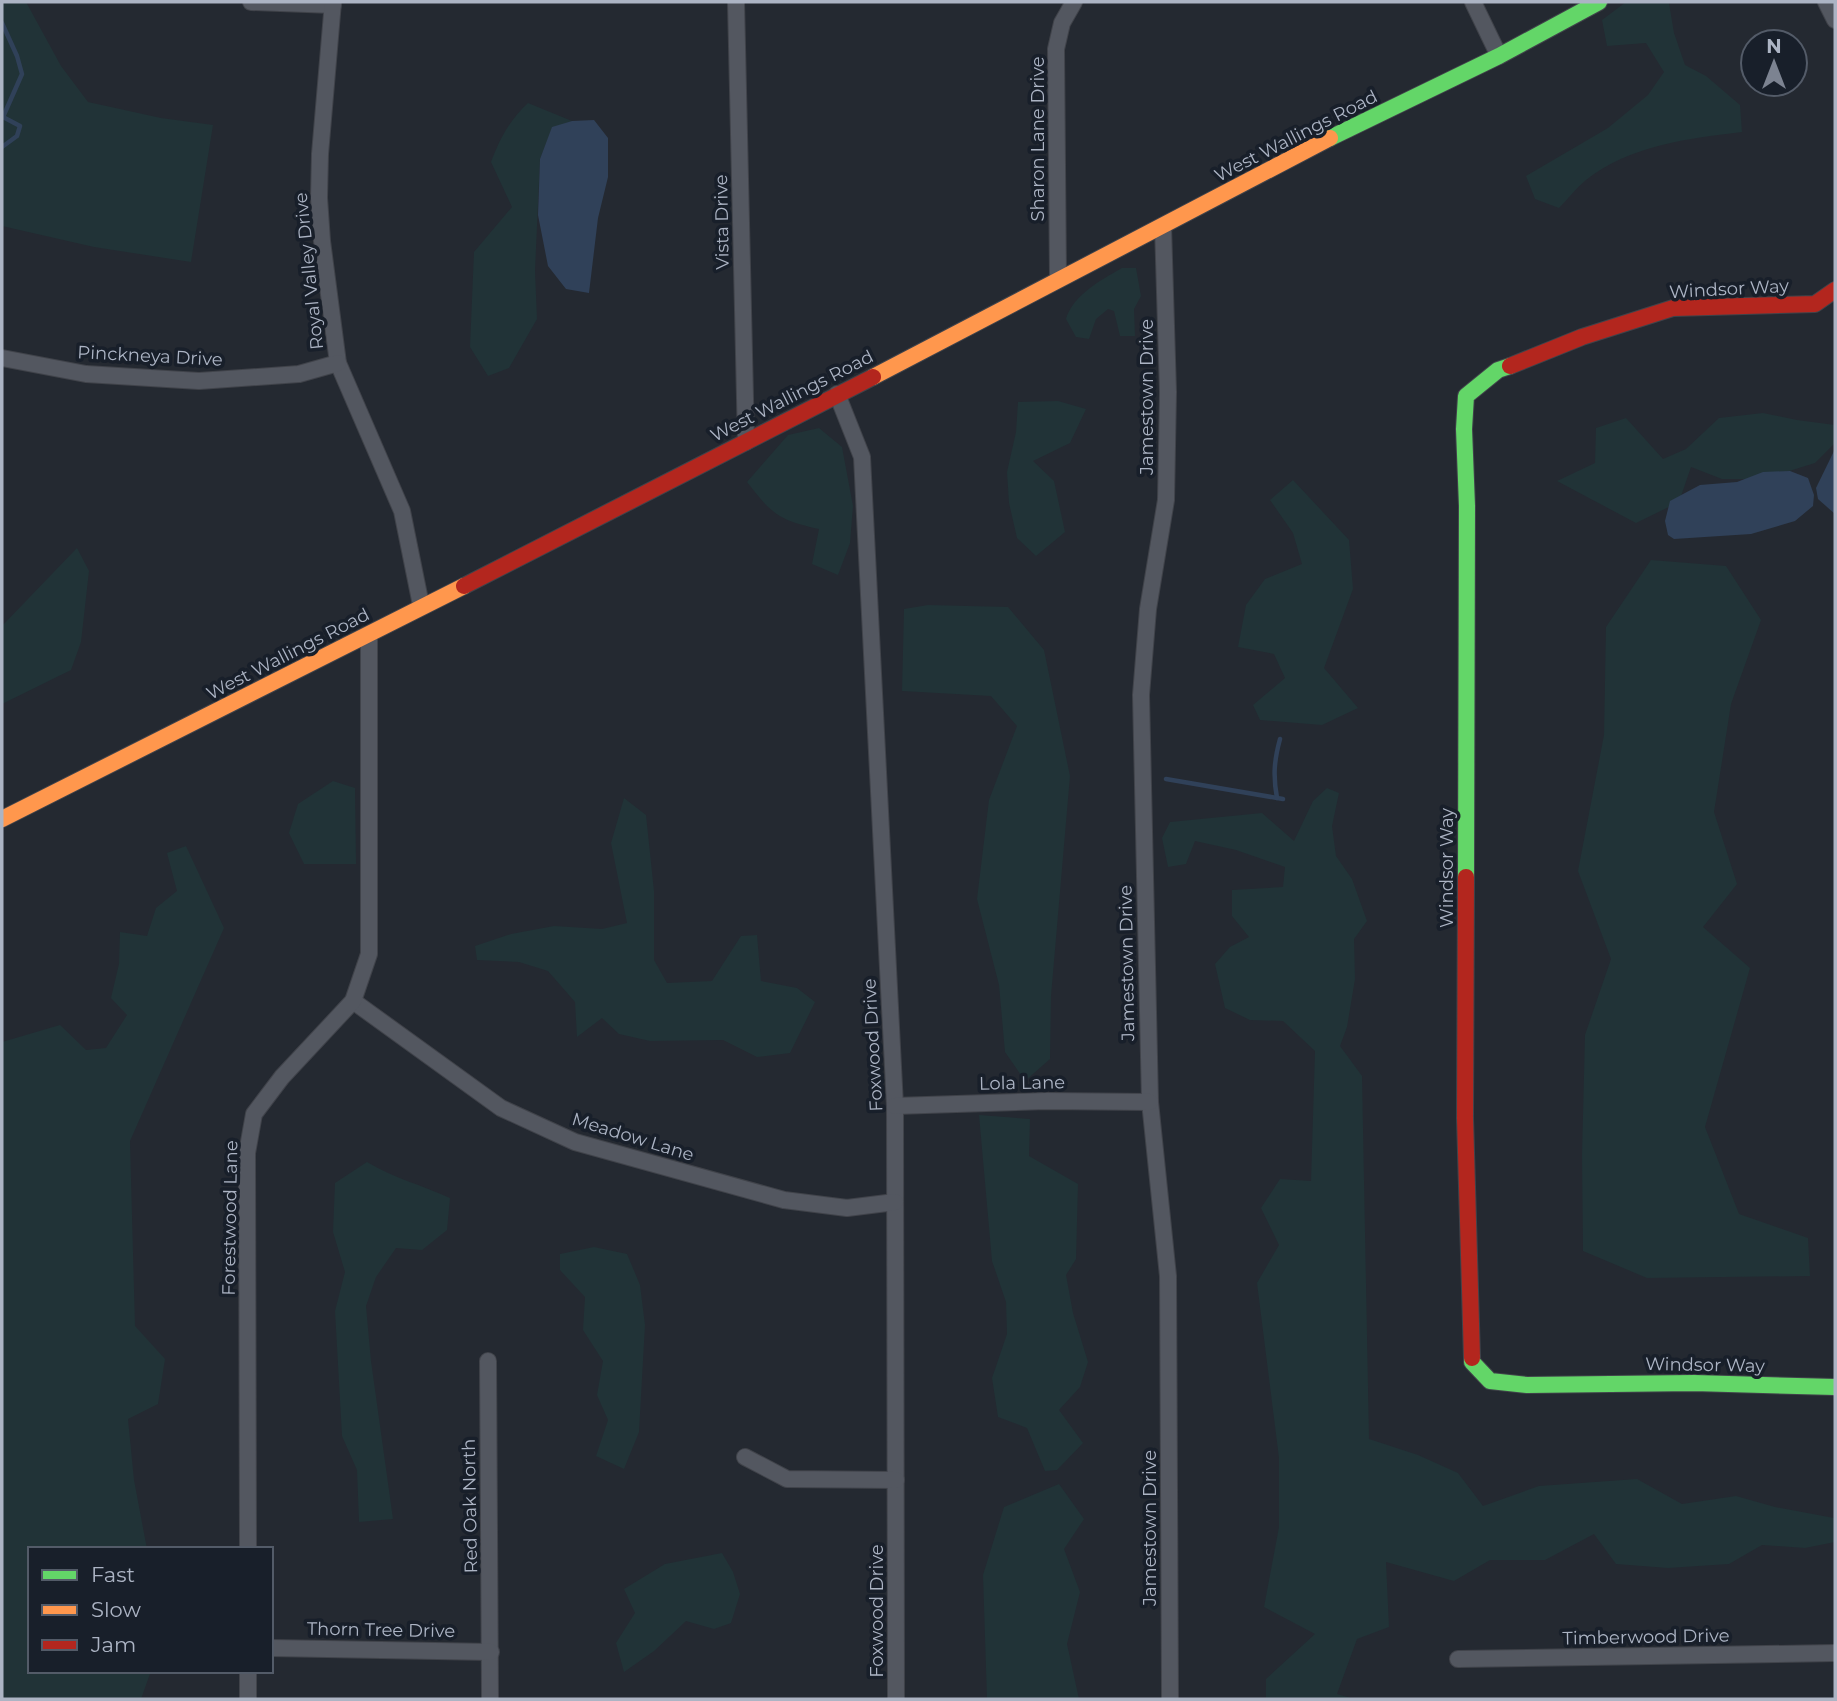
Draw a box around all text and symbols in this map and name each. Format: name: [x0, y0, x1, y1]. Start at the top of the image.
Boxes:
north arrow: [1739, 28, 1809, 98]
text: N: [1766, 35, 1782, 58]
street label: Sharon Lane Drive: [1027, 56, 1049, 222]
street label: West Wallings Road: [1211, 85, 1381, 187]
street label: Vista Drive: [710, 174, 734, 270]
street label: Royal Valley Drive: [290, 191, 328, 351]
street label: Windsor Way: [1669, 275, 1790, 303]
street label: Jamestown Drive: [1136, 319, 1158, 476]
street label: Pinckneya Drive: [77, 341, 223, 371]
street label: West Wallings Road: [707, 345, 877, 447]
street label: West Wallings Road: [203, 603, 373, 705]
street label: Windsor Way: [1436, 808, 1458, 928]
street label: Jamestown Drive: [1115, 885, 1139, 1042]
street label: Foxwood Drive: [859, 978, 887, 1112]
street label: Lola Lane: [979, 1071, 1065, 1095]
street label: Meadow Lane: [569, 1108, 697, 1166]
street label: Forestwood Lane: [218, 1140, 242, 1296]
street label: Windsor Way: [1645, 1353, 1765, 1377]
street label: Red Oak North: [458, 1438, 482, 1574]
street label: Jamestown Drive: [1139, 1450, 1161, 1607]
street label: Foxwood Drive: [866, 1544, 888, 1678]
legend: [28, 1547, 273, 1673]
text: Fast: [91, 1562, 135, 1587]
text: Slow: [91, 1597, 141, 1622]
street label: Thorn Tree Drive: [307, 1618, 456, 1642]
street label: Timberwood Drive: [1562, 1625, 1730, 1649]
text: Jam: [90, 1632, 136, 1657]

